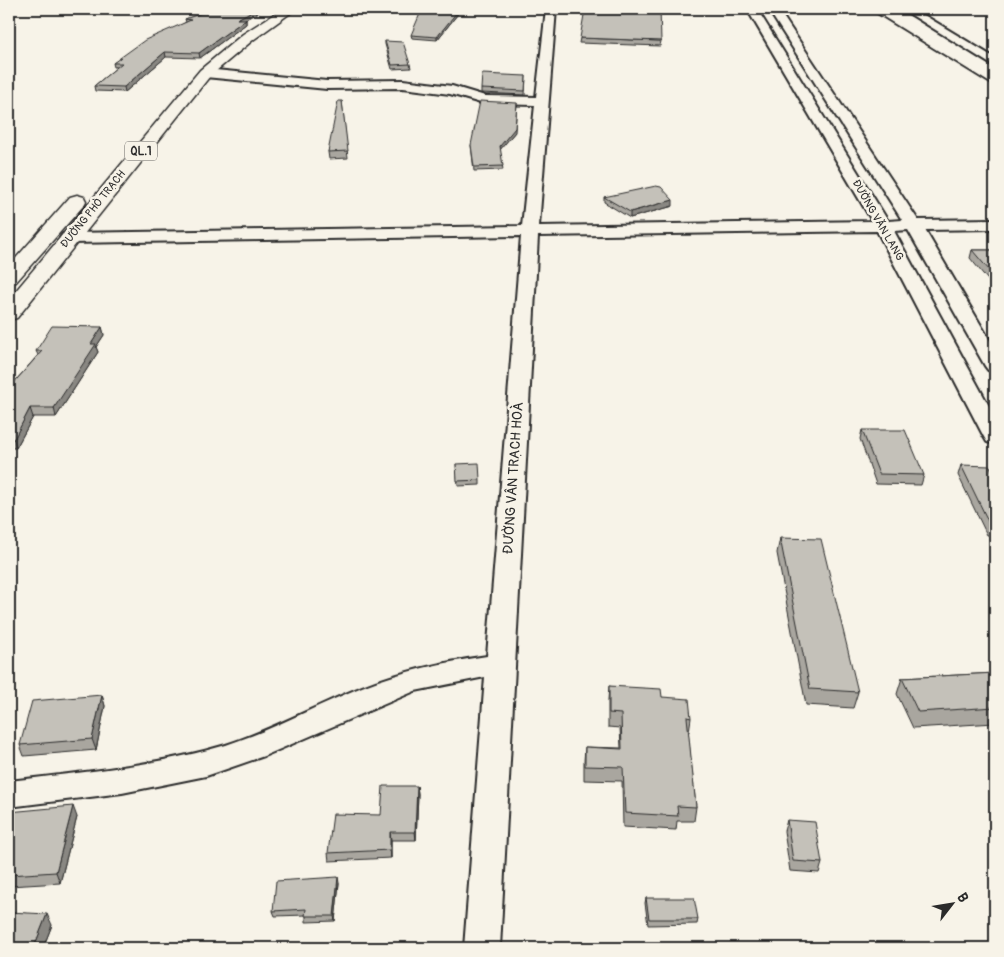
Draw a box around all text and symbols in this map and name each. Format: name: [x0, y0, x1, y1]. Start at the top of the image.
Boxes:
road number: QL.1: [125, 142, 157, 160]
street label: ĐƯỜNG PHÒ TRẠCH: [57, 167, 128, 250]
street label: ĐƯỜNG VĂN LANG: [850, 177, 906, 263]
street label: ĐƯỜNG VÂN TRẠCH HOÀ: [498, 401, 527, 555]
north arrow: [926, 880, 976, 930]
text: B: [953, 890, 972, 905]

